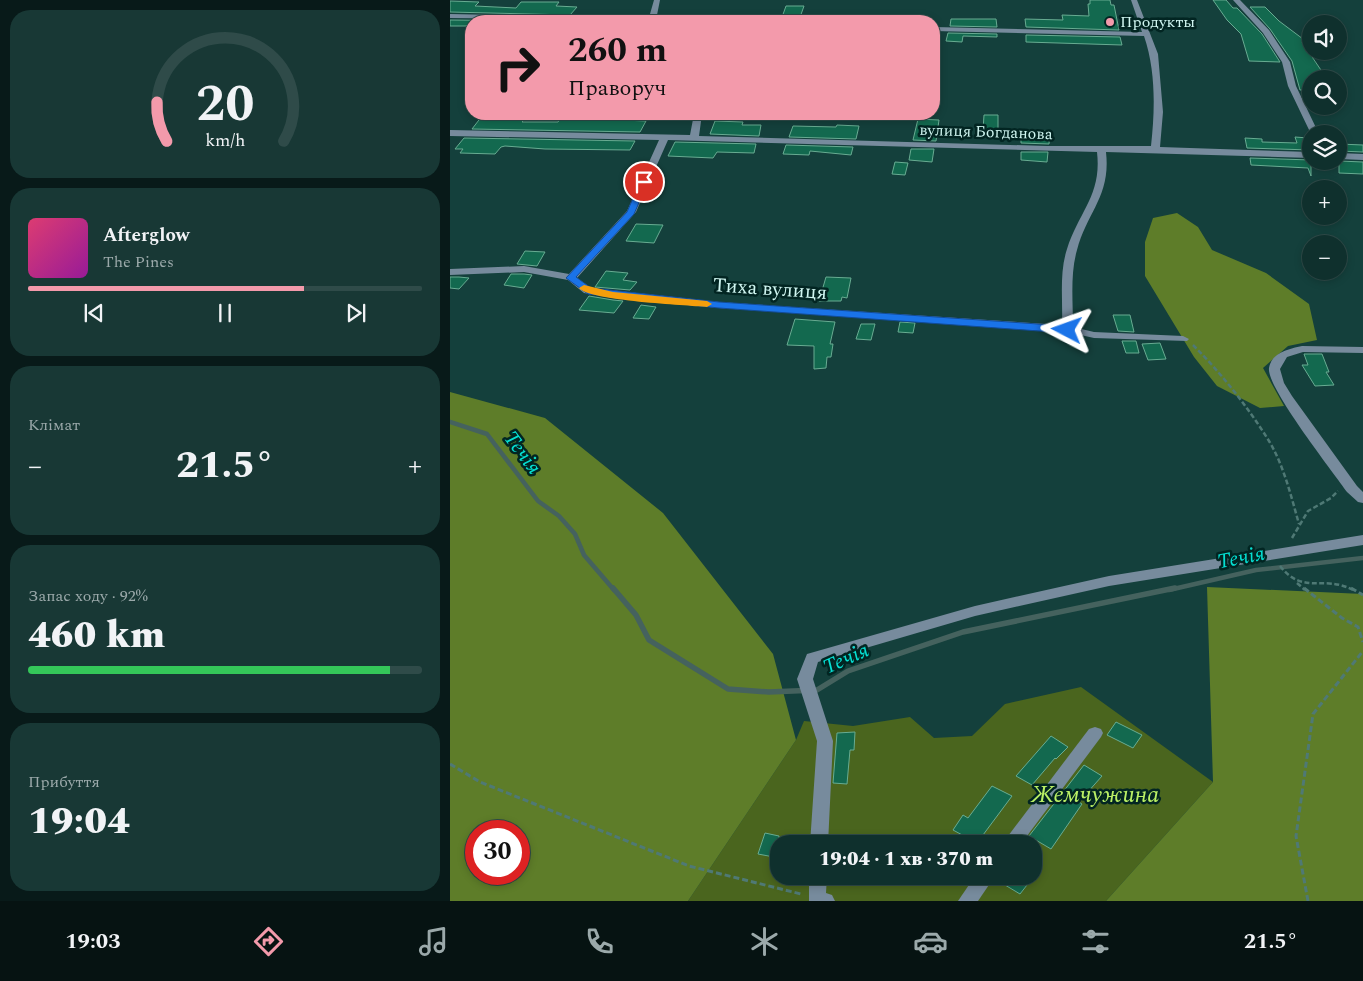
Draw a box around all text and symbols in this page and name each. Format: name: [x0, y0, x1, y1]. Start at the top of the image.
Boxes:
place label: Продукты: [1120, 10, 1195, 34]
map controls: [1302, 15, 1347, 280]
button: sound: [1302, 15, 1347, 60]
marker: Продукты: [1104, 16, 1116, 28]
text: 260 m: [568, 24, 667, 77]
icon: right: [485, 35, 550, 100]
text: 20: [196, 65, 254, 144]
button: search: [1302, 70, 1347, 115]
text: Праворуч: [568, 72, 666, 105]
street label: вулиця Богданова: [919, 118, 1053, 146]
button: layers: [1302, 125, 1347, 170]
text: km/h: [205, 127, 245, 154]
pin: [623, 161, 665, 203]
icon: arrive: [630, 168, 658, 196]
button: +: [1302, 180, 1347, 225]
text: Afterglow: [103, 221, 190, 250]
button: −: [1302, 235, 1347, 280]
text: The Pines: [103, 250, 174, 274]
street label: Тиха вулиця: [712, 270, 828, 308]
icon: previous: [80, 299, 108, 327]
icon: pause: [211, 299, 239, 327]
icon: next: [342, 299, 370, 327]
position arrow: [1040, 303, 1092, 355]
text: Клімат: [28, 413, 80, 437]
water label: Течія: [495, 424, 549, 482]
text: 21.5°: [176, 437, 274, 495]
text: −: [28, 445, 42, 488]
text: +: [408, 445, 422, 488]
water label: Течія: [1215, 538, 1267, 578]
text: Запас ходу · 92%: [28, 584, 148, 608]
text: 460 km: [28, 607, 165, 665]
water label: Течія: [818, 635, 874, 683]
text: Прибуття: [28, 770, 100, 794]
park label: Жемчужина: [1030, 777, 1159, 813]
text: 19:04: [28, 793, 130, 851]
speed limit sign: 30: [465, 820, 530, 885]
text: 19:04 · 1 хв · 370 m: [819, 845, 993, 874]
icon: directions: [251, 924, 286, 959]
icon: music: [416, 924, 451, 959]
icon: phone: [582, 924, 617, 959]
icon: climate: [747, 924, 782, 959]
icon: car: [913, 924, 948, 959]
icon: filters: [1078, 924, 1113, 959]
text: 19:03: [65, 925, 121, 958]
text: 21.5°: [1244, 925, 1298, 958]

